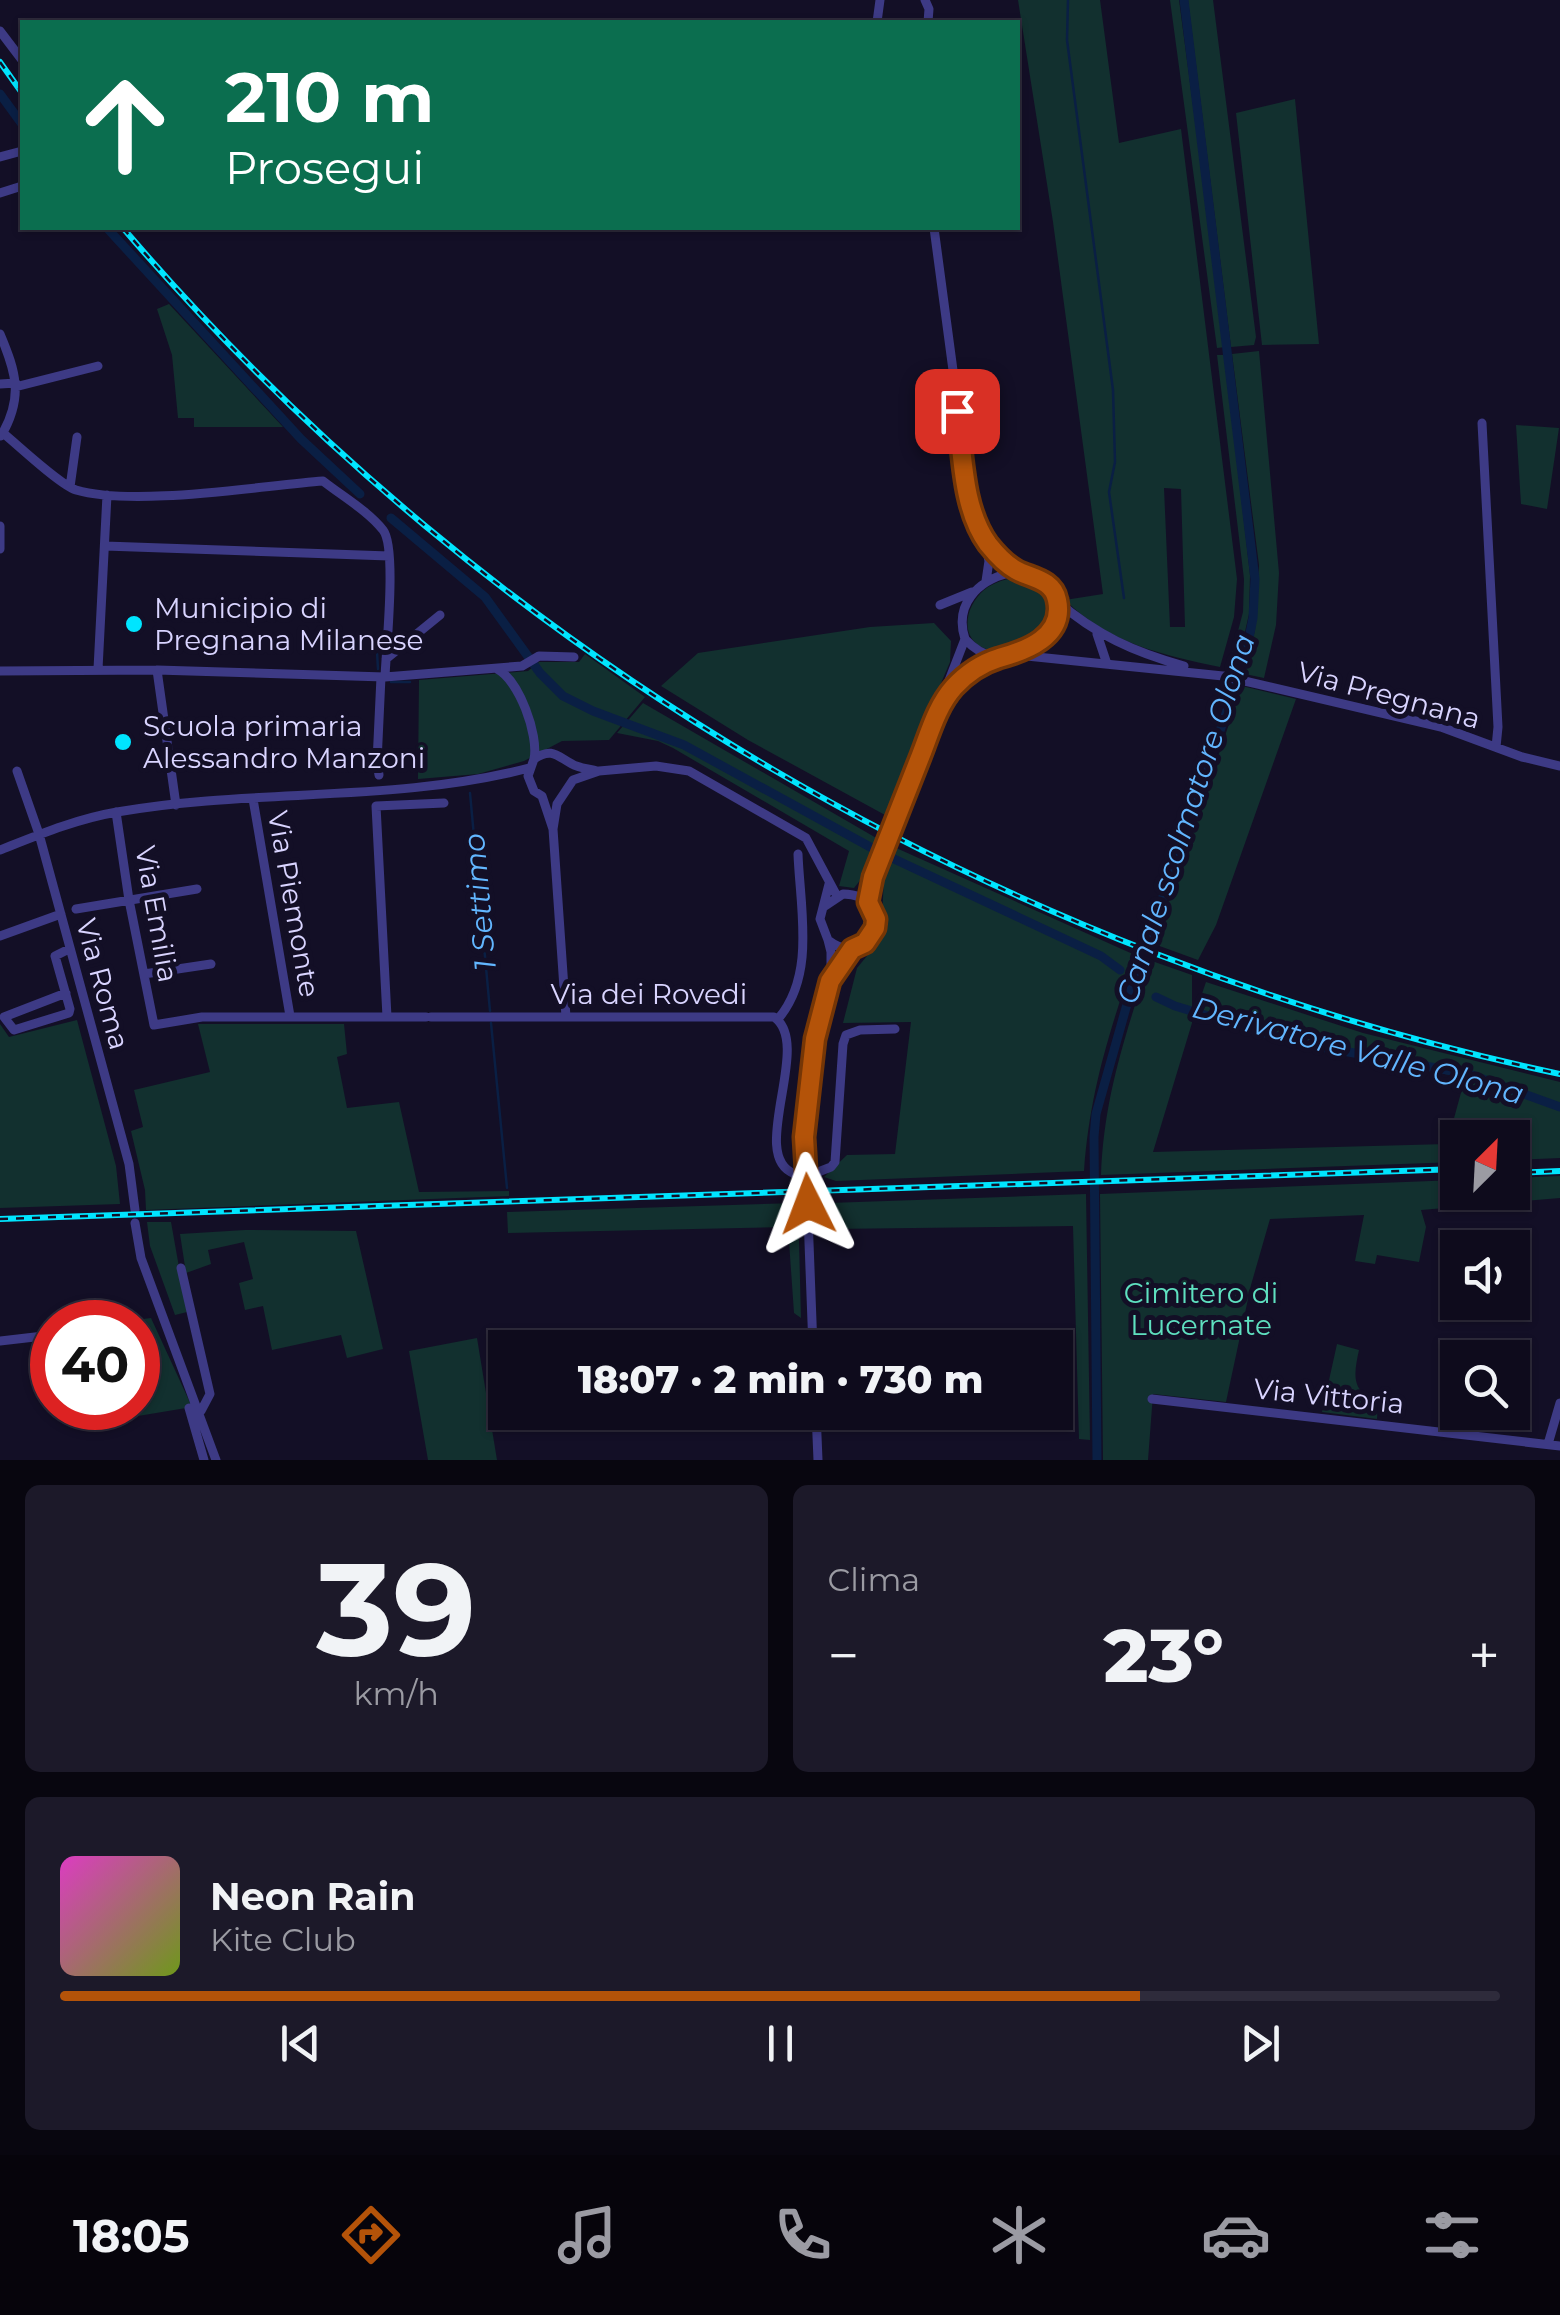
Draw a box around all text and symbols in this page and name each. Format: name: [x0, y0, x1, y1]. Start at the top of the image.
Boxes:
text: 210 m: [225, 54, 435, 140]
icon: ahead: [60, 60, 190, 190]
text: Prosegui: [225, 140, 424, 195]
pin: [915, 369, 1000, 454]
icon: arrive: [930, 384, 985, 439]
place label: Municipio di Pregnana Milanese: [154, 591, 423, 657]
marker: Municipio di Pregnana Milanese: [123, 613, 145, 635]
water label: Canale scolmatore Olona: [1108, 629, 1263, 1009]
street label: Via Pregnana: [1294, 654, 1484, 736]
place label: Scuola primaria Alessandro Manzoni: [143, 709, 425, 775]
marker: Scuola primaria Alessandro Manzoni: [112, 731, 134, 753]
street label: Via Piemonte: [261, 808, 327, 1000]
water label: 1 Settimo: [455, 832, 504, 972]
street label: Via Emilia: [128, 843, 186, 985]
street label: Via Roma: [69, 915, 137, 1053]
street label: Via dei Rovedi: [551, 977, 747, 1011]
water label: Derivatore Valle Olona: [1188, 988, 1528, 1113]
north arrow: [1440, 1120, 1530, 1210]
map controls: [1440, 1120, 1530, 1430]
position arrow: [756, 1152, 860, 1256]
button: sound: [1440, 1230, 1530, 1320]
park label: Cimitero di Lucernate: [1124, 1276, 1278, 1342]
speed limit sign: 40: [30, 1300, 160, 1430]
button: search: [1440, 1340, 1530, 1430]
text: 18:07 · 2 min · 730 m: [578, 1356, 983, 1403]
street label: Via Vittoria: [1252, 1371, 1406, 1421]
text: 39: [316, 1529, 476, 1688]
text: Clima: [828, 1560, 920, 1599]
text: 23°: [1104, 1609, 1224, 1701]
text: −: [828, 1622, 859, 1689]
text: +: [1468, 1622, 1500, 1689]
text: km/h: [354, 1674, 439, 1713]
text: Neon Rain: [210, 1873, 415, 1920]
text: Kite Club: [210, 1920, 356, 1959]
icon: previous: [273, 2016, 328, 2071]
icon: pause: [753, 2016, 808, 2071]
icon: next: [1233, 2016, 1288, 2071]
icon: directions: [336, 2200, 406, 2270]
icon: music: [552, 2200, 622, 2270]
icon: phone: [768, 2200, 838, 2270]
icon: climate: [984, 2200, 1054, 2270]
icon: car: [1201, 2200, 1271, 2270]
icon: filters: [1417, 2200, 1487, 2270]
text: 18:05: [73, 2208, 190, 2263]

